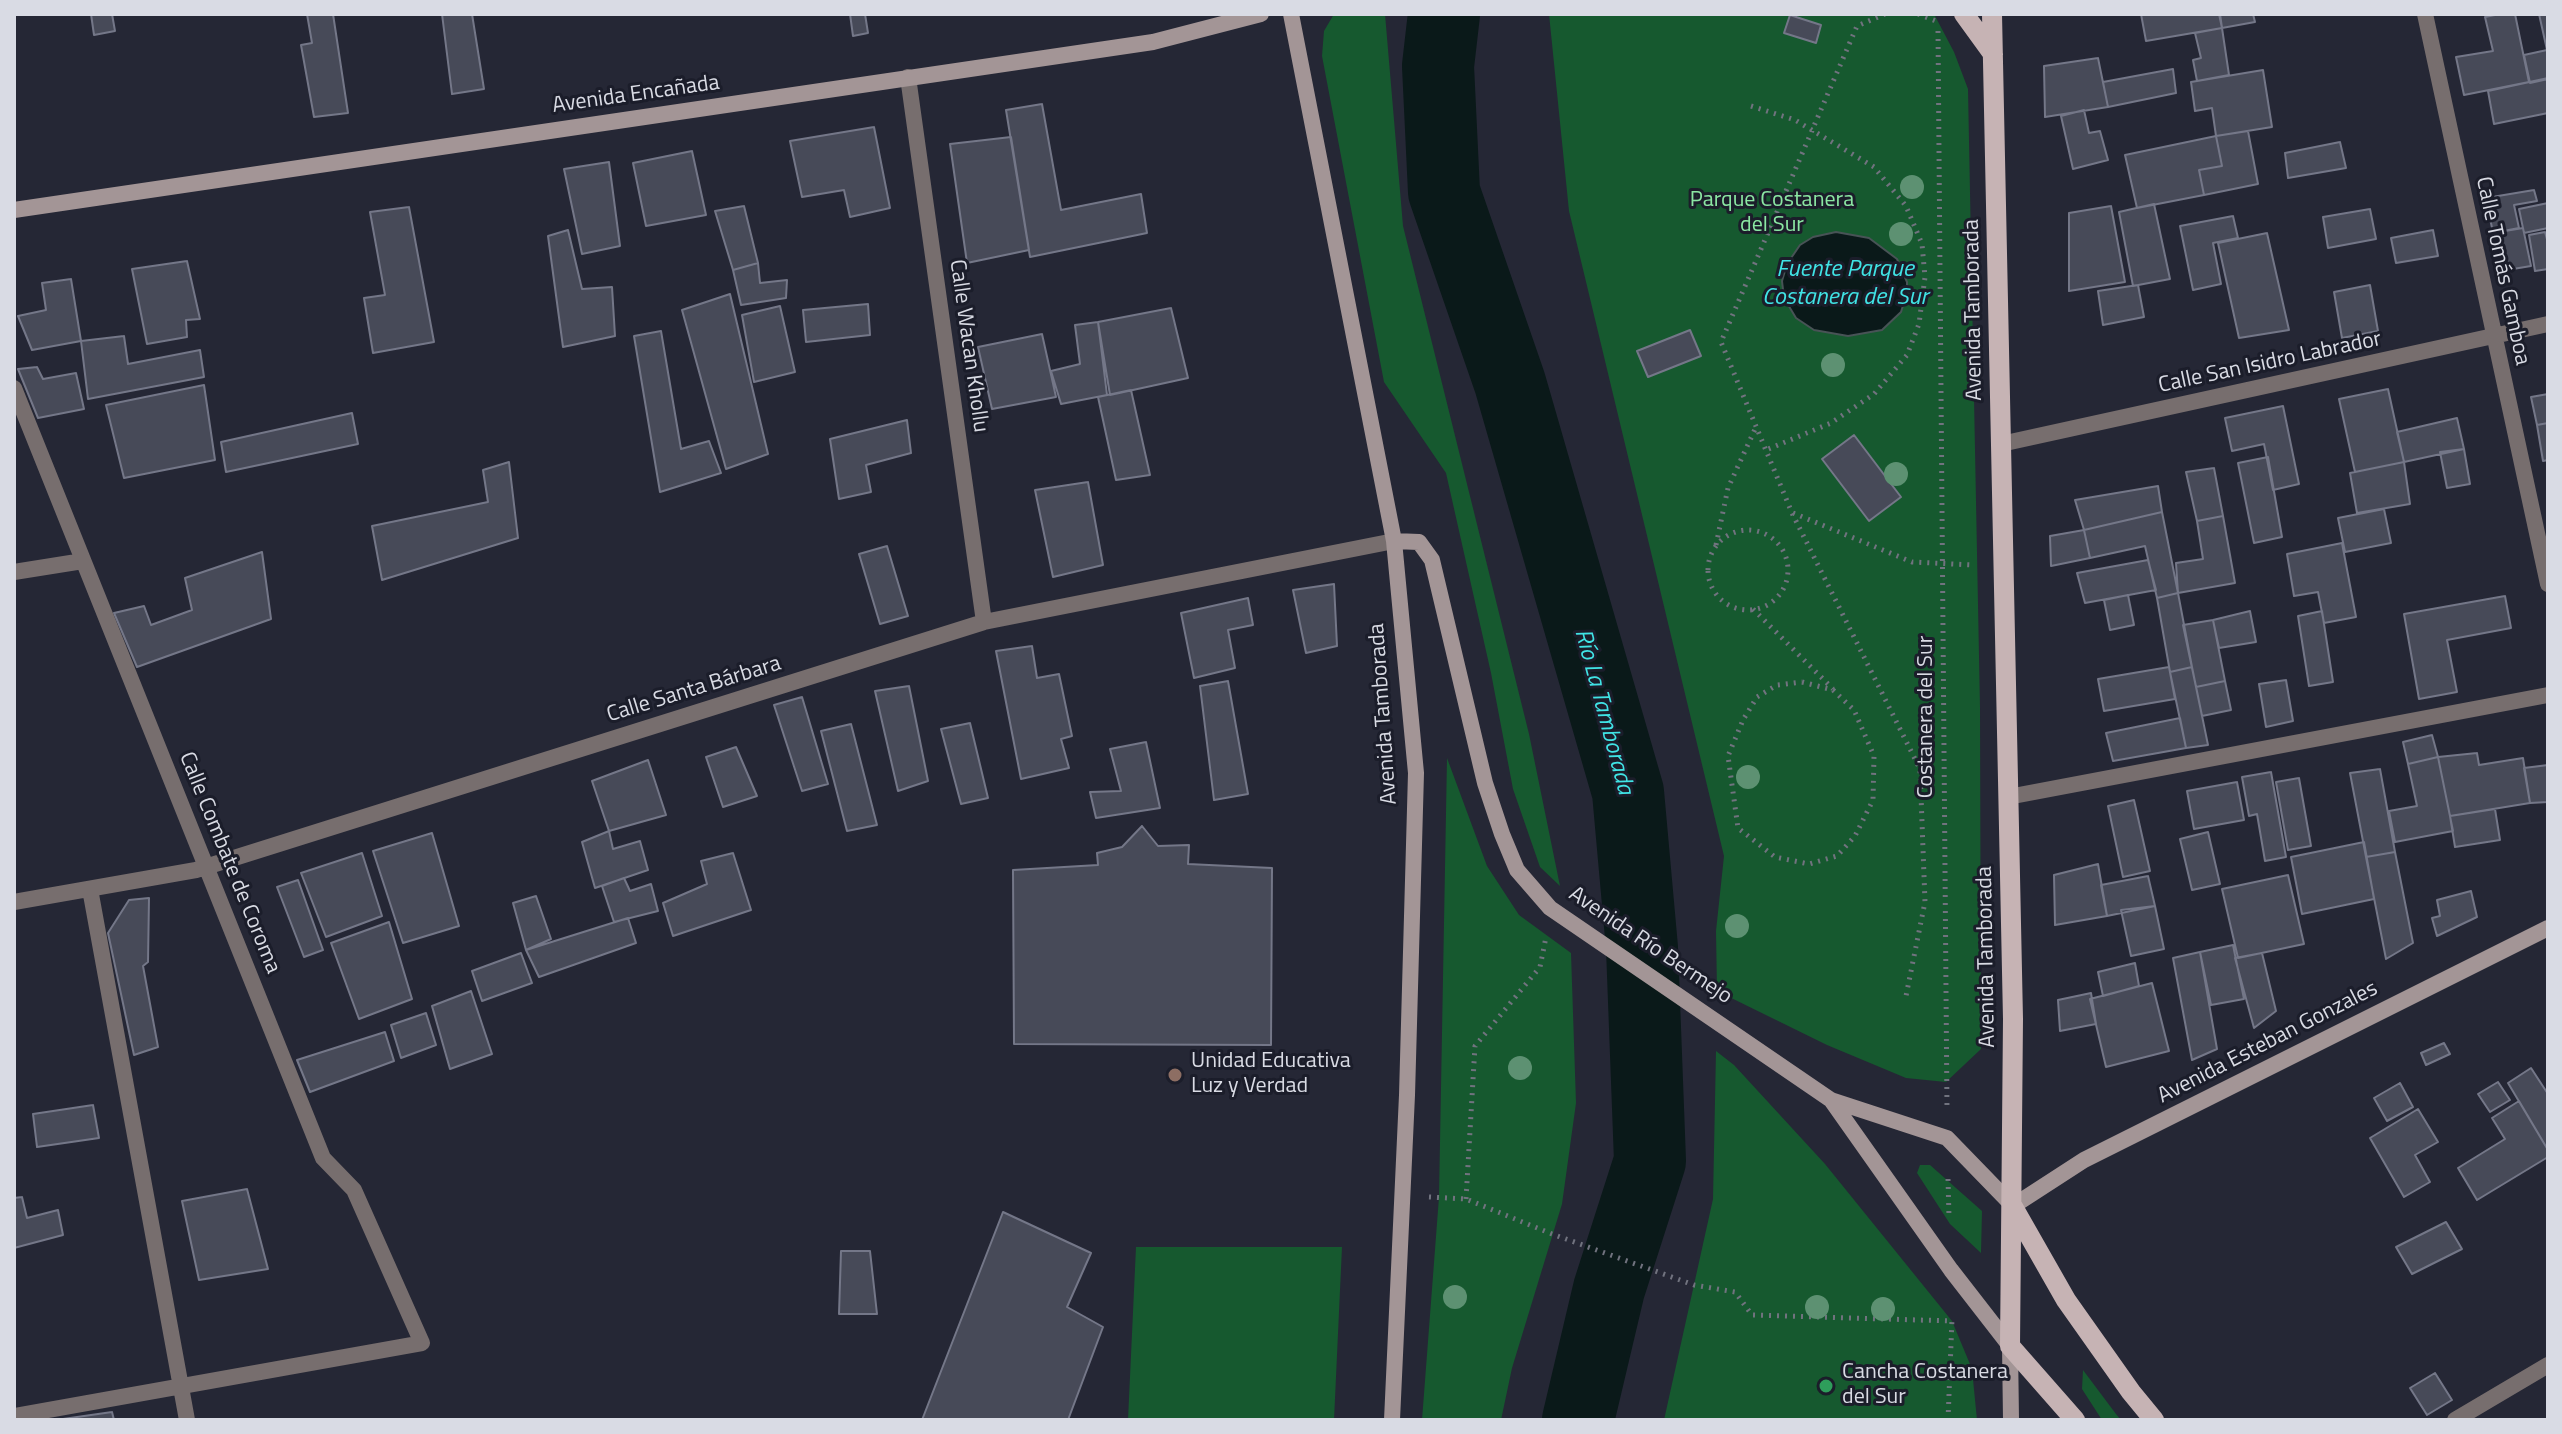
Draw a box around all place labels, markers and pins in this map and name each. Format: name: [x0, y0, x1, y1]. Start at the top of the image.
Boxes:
place label: Unidad Educativa Luz y Verdad: [1191, 1049, 1351, 1100]
marker: Unidad Educativa Luz y Verdad: [1166, 1066, 1184, 1084]
place label: Cancha Costanera del Sur: [1842, 1360, 2008, 1412]
marker: Cancha Costanera del Sur: [1817, 1377, 1835, 1395]

